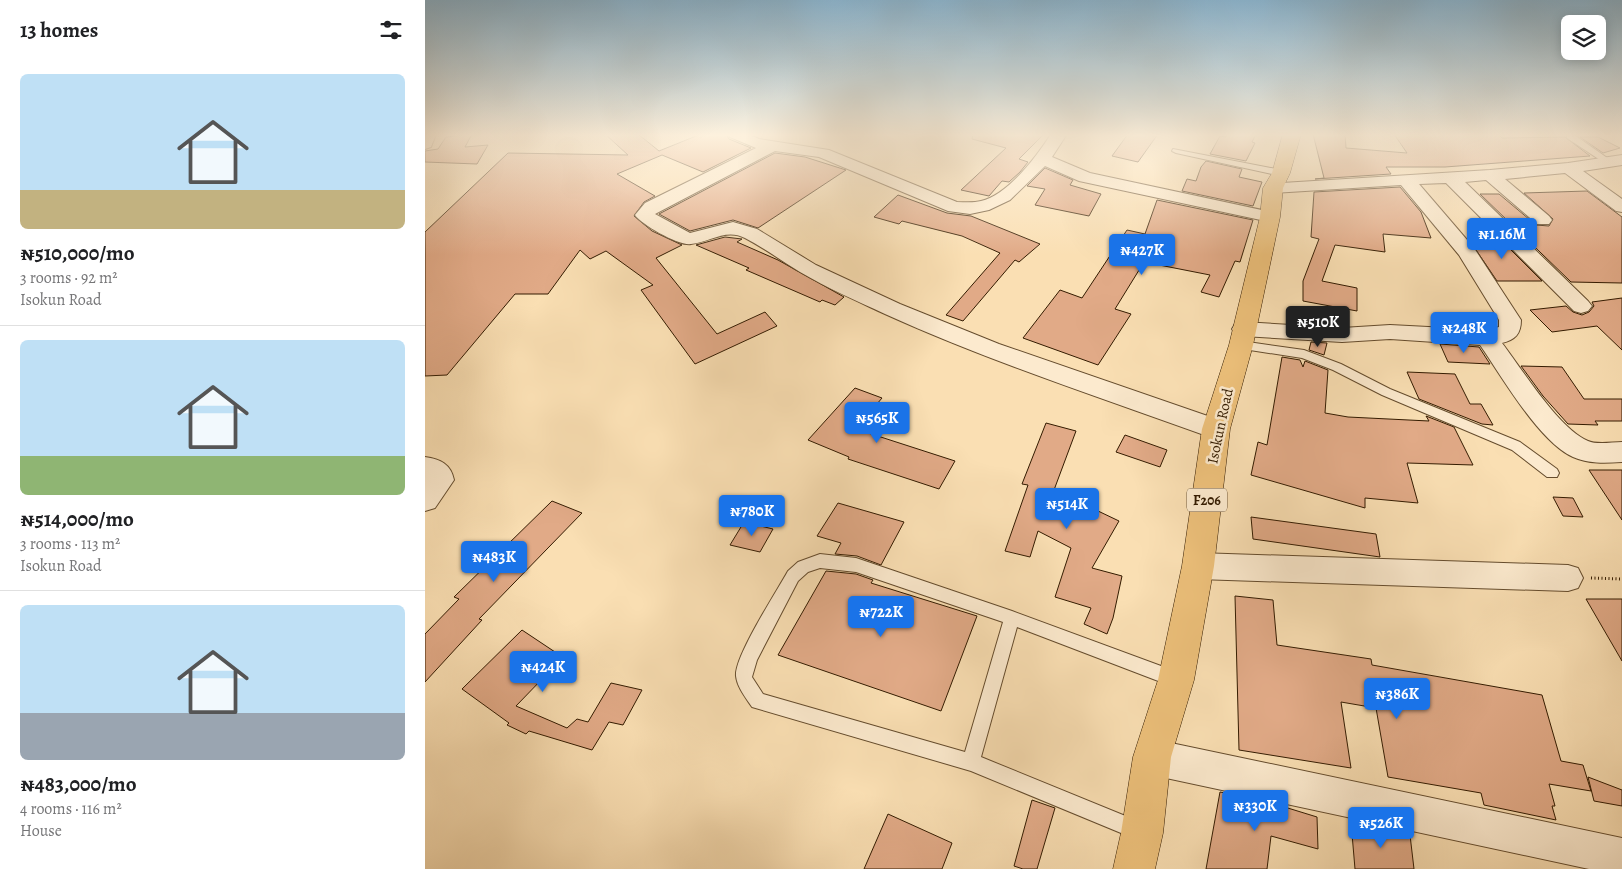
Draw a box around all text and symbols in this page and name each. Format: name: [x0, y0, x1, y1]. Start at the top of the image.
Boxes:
map controls: [1561, 15, 1606, 60]
button: layers: [1561, 15, 1606, 60]
text: 13 homes: [20, 16, 98, 44]
icon: filters: [377, 16, 405, 44]
icon: home: [168, 107, 258, 197]
pin: ₦1.16M: [1461, 218, 1543, 260]
text: ₦1.16M: [1478, 223, 1526, 245]
pin: ₦427K: [1107, 234, 1177, 276]
text: ₦510,000/mo: [20, 239, 135, 267]
text: ₦427K: [1120, 239, 1164, 261]
text: 3 rooms · 92 m²: [20, 267, 118, 289]
text: Isokun Road: [20, 289, 102, 311]
pin: ₦510K: [1283, 306, 1353, 348]
text: ₦510K: [1297, 311, 1339, 333]
pin: ₦248K: [1429, 312, 1499, 354]
text: ₦248K: [1442, 317, 1486, 339]
icon: home: [168, 372, 258, 462]
street label: Isokun Road: [1202, 386, 1238, 466]
pin: ₦565K: [842, 402, 912, 444]
text: ₦565K: [856, 407, 898, 429]
pin: ₦514K: [1032, 488, 1102, 530]
road number: F206: [1187, 488, 1227, 512]
text: ₦514K: [1046, 493, 1088, 515]
pin: ₦780K: [717, 494, 787, 537]
text: ₦780K: [730, 500, 774, 522]
text: ₦514,000/mo: [20, 505, 134, 533]
text: 3 rooms · 113 m²: [20, 533, 120, 555]
pin: ₦483K: [459, 540, 529, 583]
text: ₦483K: [472, 546, 516, 568]
text: Isokun Road: [20, 555, 102, 577]
pin: ₦722K: [846, 596, 916, 638]
text: ₦722K: [859, 601, 903, 623]
icon: home: [168, 637, 258, 727]
pin: ₦424K: [508, 650, 578, 693]
text: ₦424K: [521, 656, 565, 678]
pin: ₦386K: [1362, 678, 1432, 720]
text: ₦386K: [1375, 683, 1419, 705]
text: ₦483,000/mo: [20, 770, 137, 798]
pin: ₦330K: [1220, 790, 1290, 832]
text: ₦330K: [1233, 795, 1277, 817]
text: 4 rooms · 116 m²: [20, 798, 122, 820]
pin: ₦526K: [1346, 806, 1416, 849]
text: ₦526K: [1359, 812, 1403, 834]
text: House: [20, 820, 62, 842]

